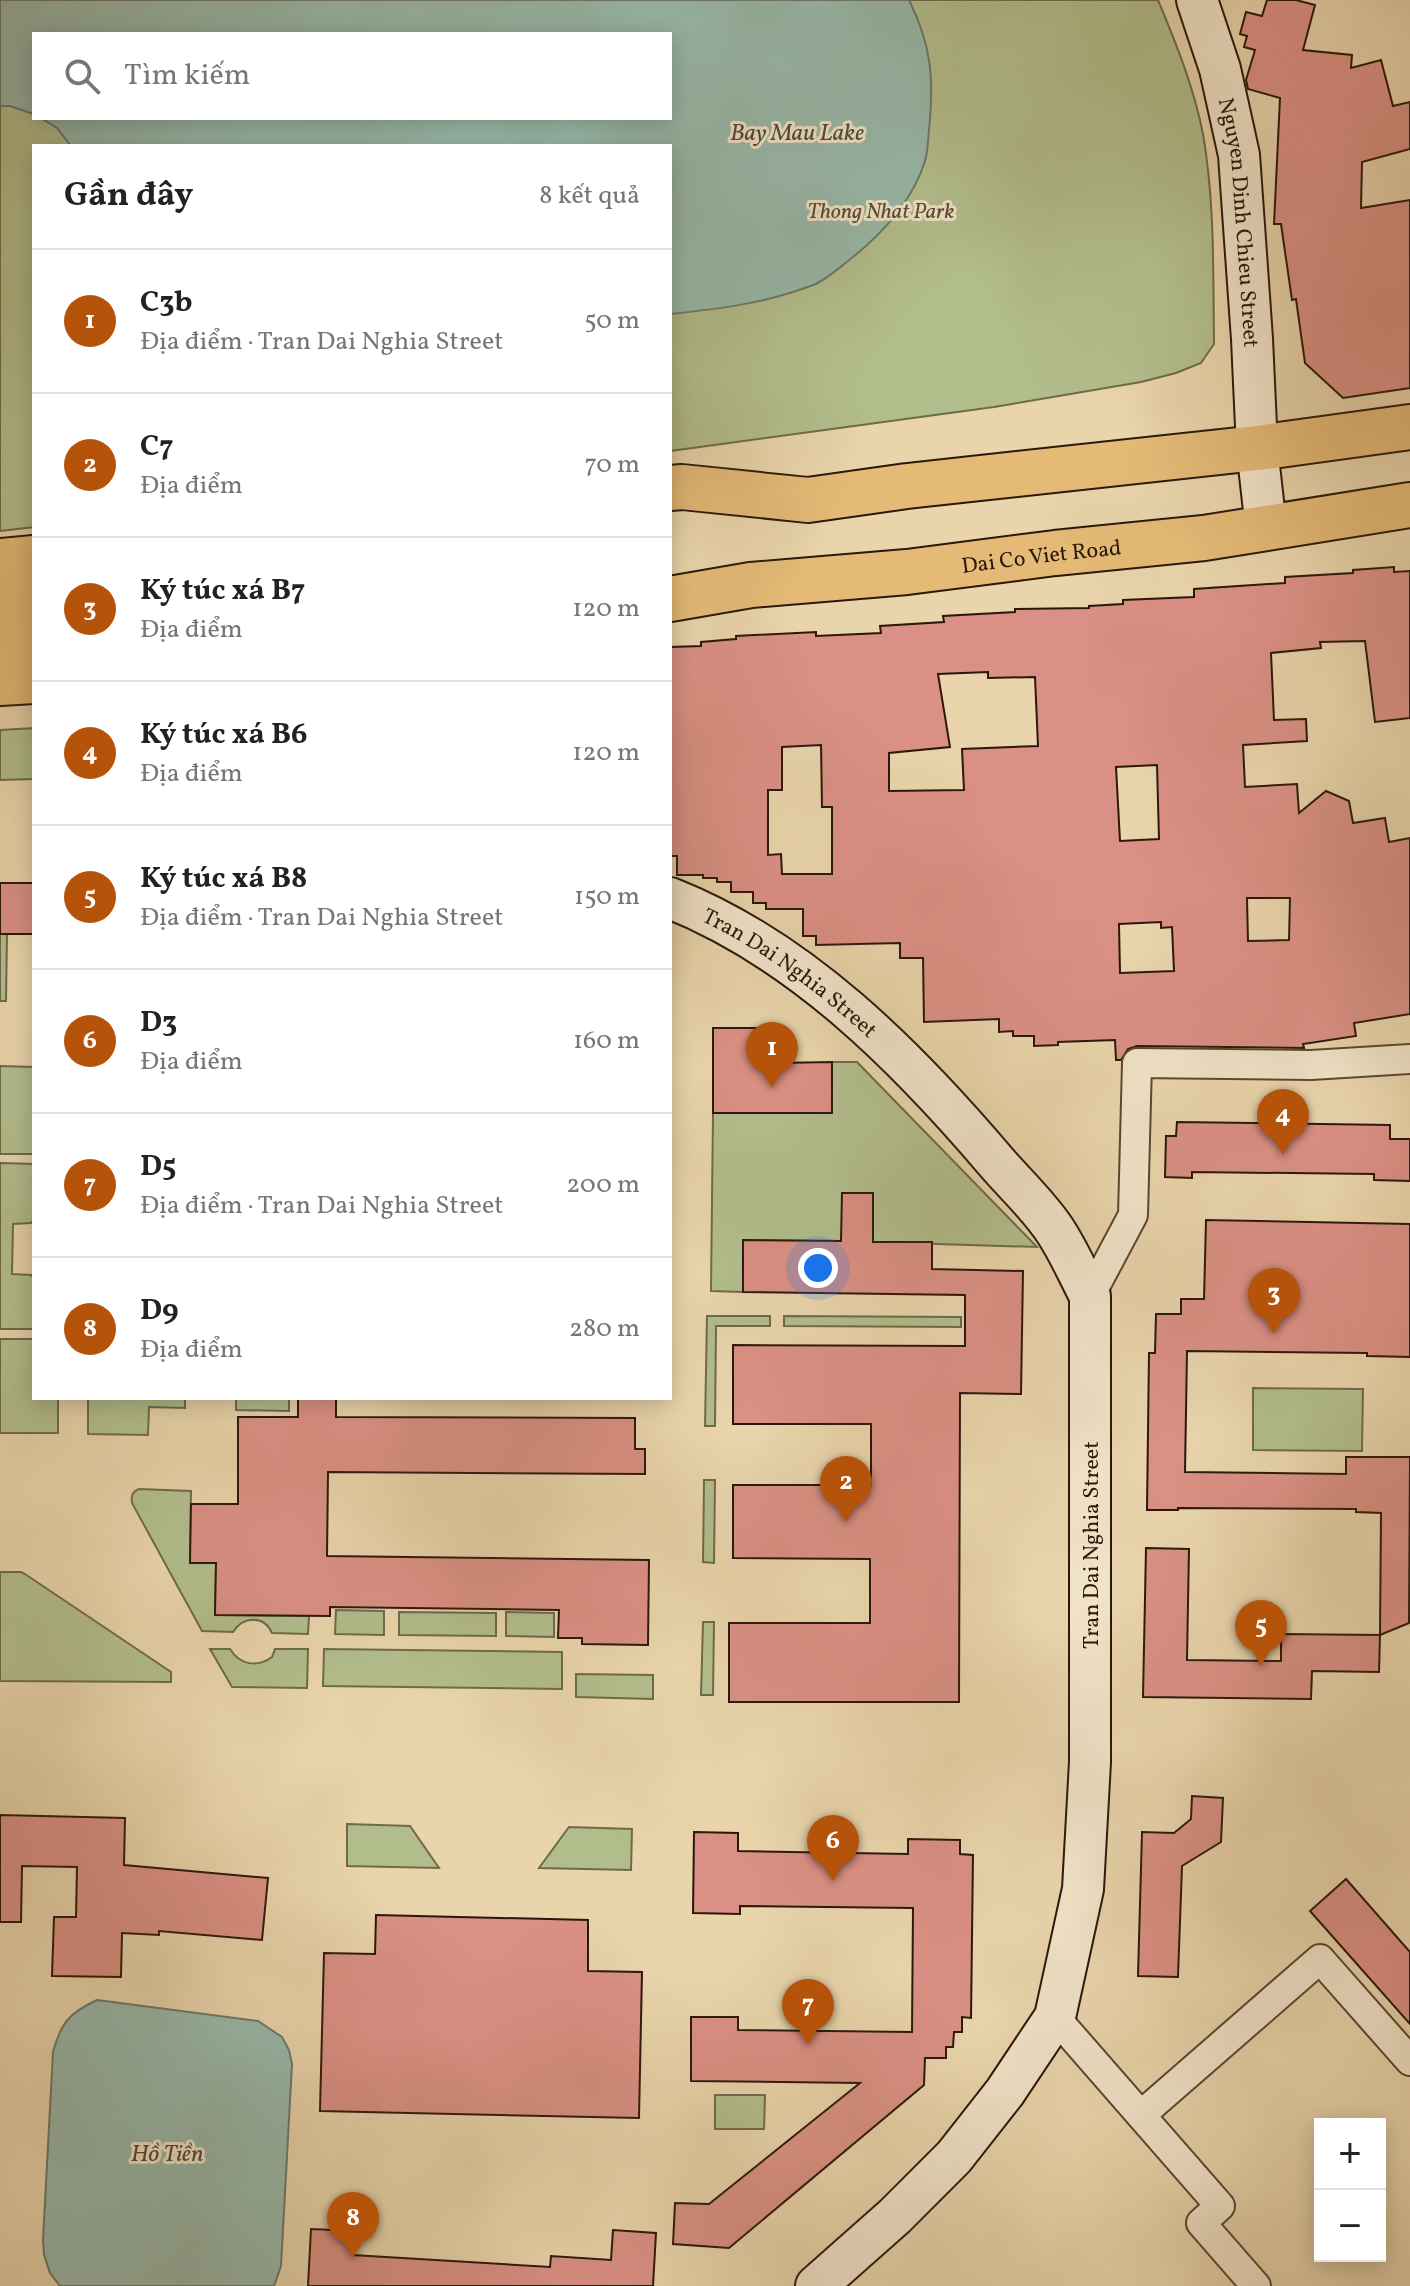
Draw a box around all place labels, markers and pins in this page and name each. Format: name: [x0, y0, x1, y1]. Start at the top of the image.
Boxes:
pin: 1: [746, 1022, 798, 1088]
pin: 4: [1257, 1089, 1309, 1155]
pin: 3: [1248, 1268, 1300, 1334]
pin: 2: [820, 1456, 872, 1522]
pin: 5: [1235, 1600, 1287, 1666]
pin: 6: [807, 1815, 859, 1881]
pin: 7: [782, 1979, 834, 2045]
pin: 8: [327, 2192, 379, 2258]

